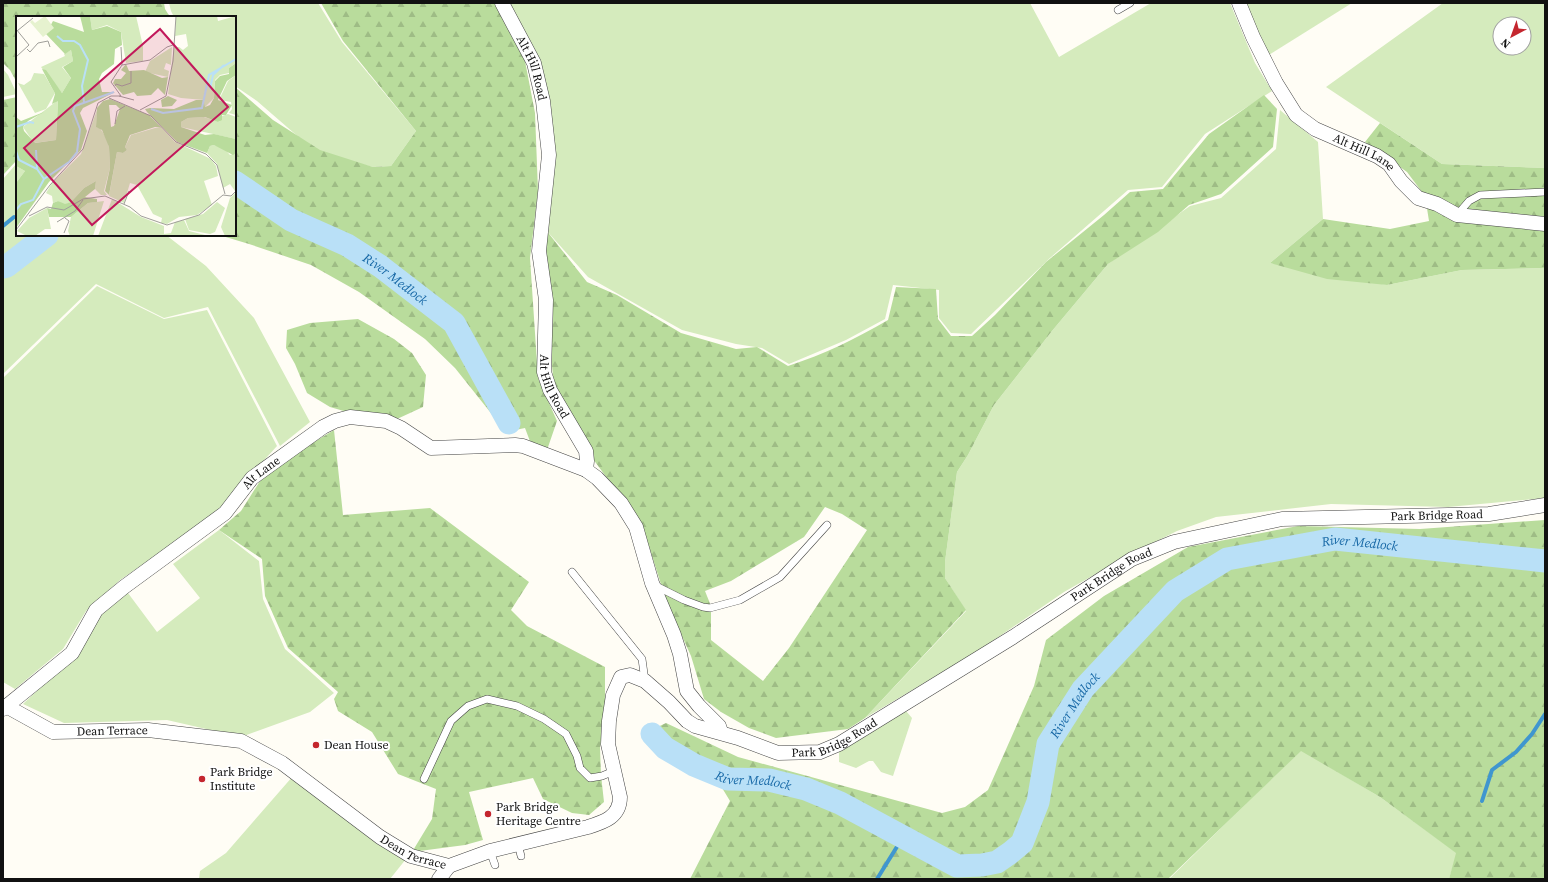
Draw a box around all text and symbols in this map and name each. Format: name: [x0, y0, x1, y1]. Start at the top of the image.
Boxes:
inset map: [16, 16, 236, 236]
north arrow: [1492, 16, 1532, 56]
street label: Alt Hill Road: [513, 33, 551, 102]
text: N: [1498, 35, 1514, 51]
street label: Alt Hill Lane: [1331, 130, 1399, 174]
water label: River Medlock: [359, 248, 432, 309]
street label: Alt Hill Road: [536, 354, 573, 422]
street label: Alt Lane: [238, 452, 283, 493]
street label: Park Bridge Road: [1390, 506, 1483, 524]
water label: River Medlock: [1319, 530, 1399, 554]
street label: Park Bridge Road: [1068, 544, 1154, 605]
water label: River Medlock: [1045, 668, 1104, 742]
street label: Park Bridge Road: [791, 714, 880, 761]
street label: Dean Terrace: [77, 722, 148, 739]
place label: Dean House: [324, 737, 389, 753]
marker: Dean House: [311, 740, 321, 750]
place label: Park Bridge Institute: [210, 764, 273, 794]
water label: River Medlock: [712, 766, 794, 794]
marker: Park Bridge Institute: [197, 774, 207, 784]
place label: Park Bridge Heritage Centre: [496, 799, 581, 829]
marker: Park Bridge Heritage Centre: [483, 809, 493, 819]
street label: Dean Terrace: [377, 831, 448, 873]

